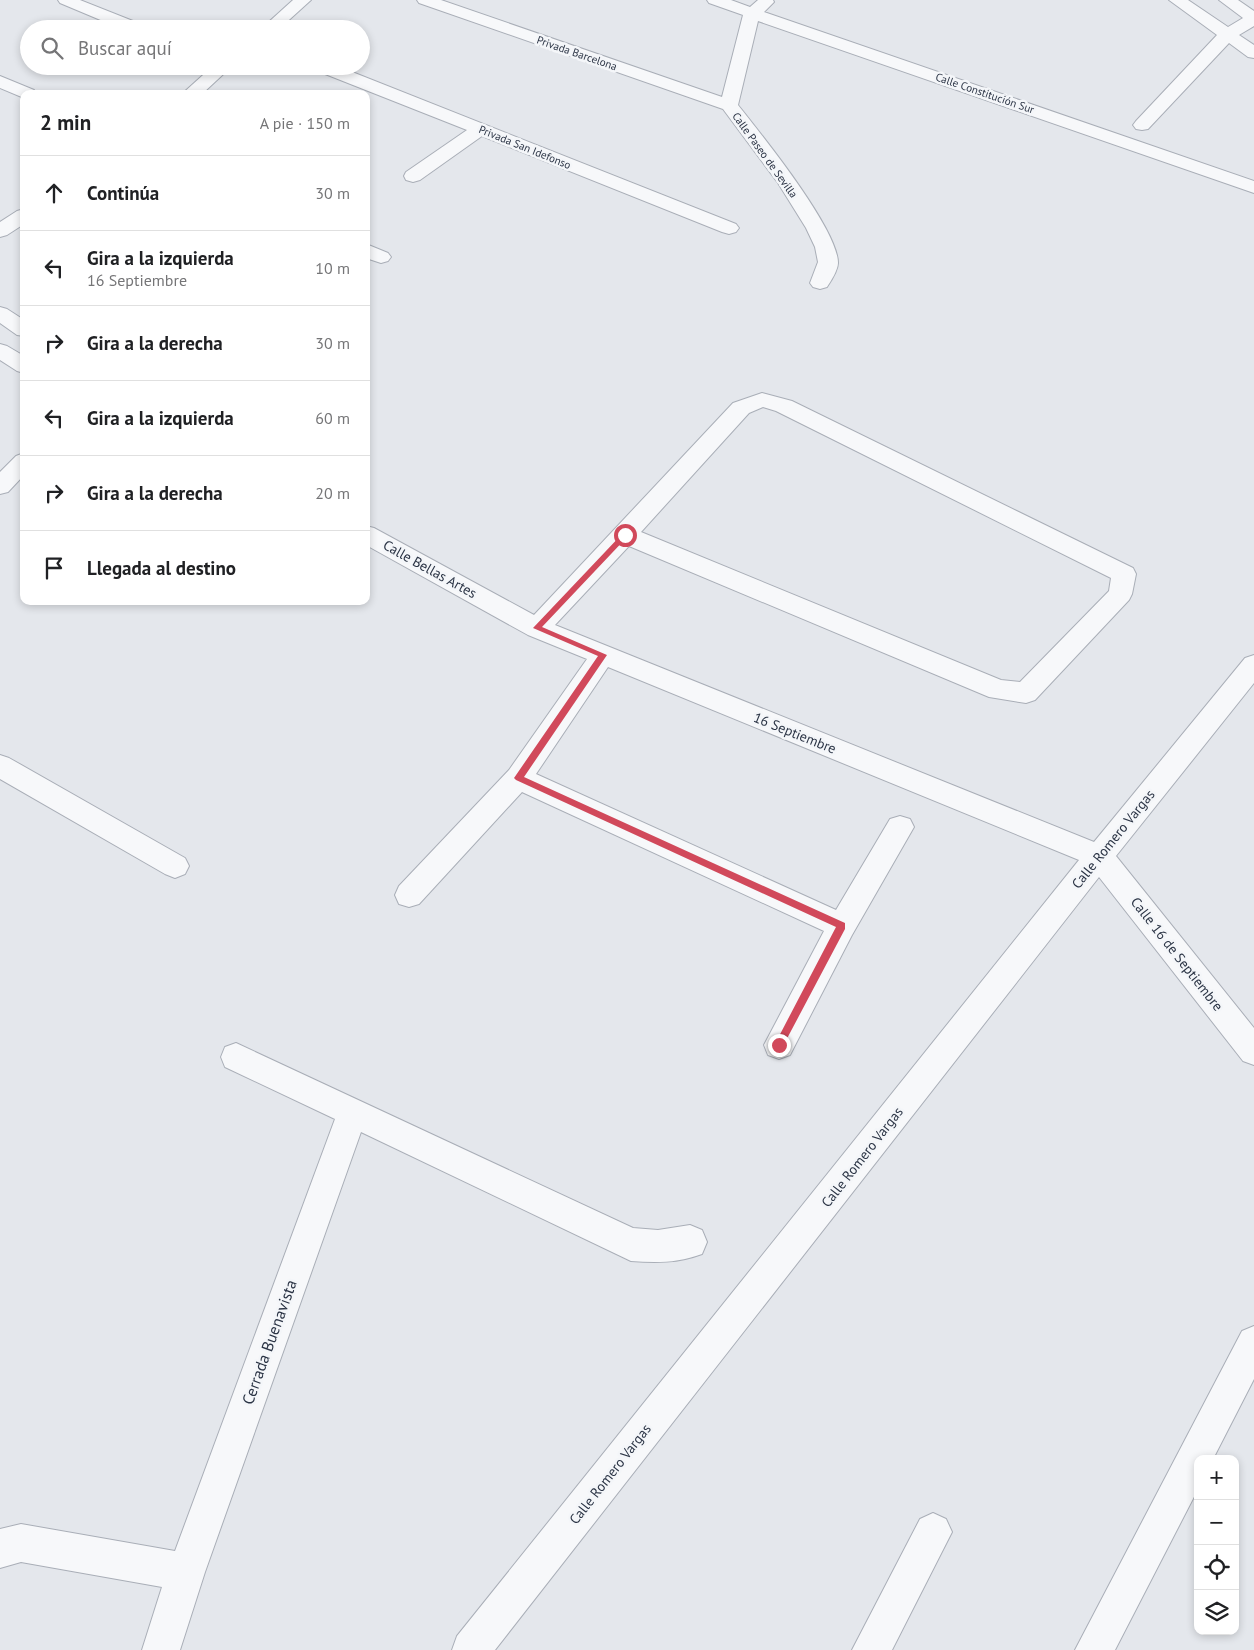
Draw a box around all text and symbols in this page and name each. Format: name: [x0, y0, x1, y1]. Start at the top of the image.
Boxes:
search box: [20, 20, 370, 75]
street label: Privada Barcelona: [535, 33, 619, 73]
icon: search: [38, 34, 66, 62]
text: Buscar aquí: [78, 36, 172, 60]
street label: Calle Constitución Sur: [934, 70, 1036, 117]
text: 2 min: [40, 109, 91, 136]
street label: Calle Paseo de Sevilla: [729, 109, 801, 201]
text: A pie · 150 m: [260, 113, 350, 133]
street label: Privada San Idefonso: [477, 122, 573, 172]
icon: ahead: [40, 179, 68, 207]
text: Continúa: [87, 181, 159, 205]
text: 30 m: [315, 183, 350, 203]
text: Gira a la izquierda: [87, 246, 234, 270]
icon: left: [40, 254, 68, 282]
text: 10 m: [315, 258, 350, 278]
text: 16 Septiembre: [87, 270, 187, 290]
icon: right: [40, 329, 68, 357]
text: Gira a la derecha: [87, 331, 223, 355]
text: 30 m: [315, 333, 350, 353]
icon: left: [40, 404, 68, 432]
text: Gira a la izquierda: [87, 406, 234, 430]
text: 60 m: [315, 408, 350, 428]
icon: right: [40, 479, 68, 507]
text: Gira a la derecha: [87, 481, 223, 505]
text: 20 m: [315, 483, 350, 503]
route start: [614, 524, 637, 547]
street label: Calle Bellas Artes: [380, 536, 480, 602]
icon: arrive: [40, 554, 68, 582]
text: Llegada al destino: [87, 556, 236, 580]
street label: 16 Septiembre: [751, 708, 839, 758]
street label: Calle Romero Vargas: [1068, 786, 1159, 892]
street label: Calle 16 de Septiembre: [1127, 893, 1227, 1015]
route end: [768, 1034, 791, 1057]
street label: Calle Romero Vargas: [817, 1103, 907, 1211]
street label: Cerrada Buenavista: [237, 1277, 301, 1407]
street label: Calle Romero Vargas: [565, 1420, 655, 1528]
map controls: [1194, 1455, 1239, 1635]
button: +: [1194, 1455, 1239, 1500]
button: −: [1194, 1500, 1239, 1545]
button: locate: [1194, 1545, 1239, 1590]
button: layers: [1194, 1590, 1239, 1635]

